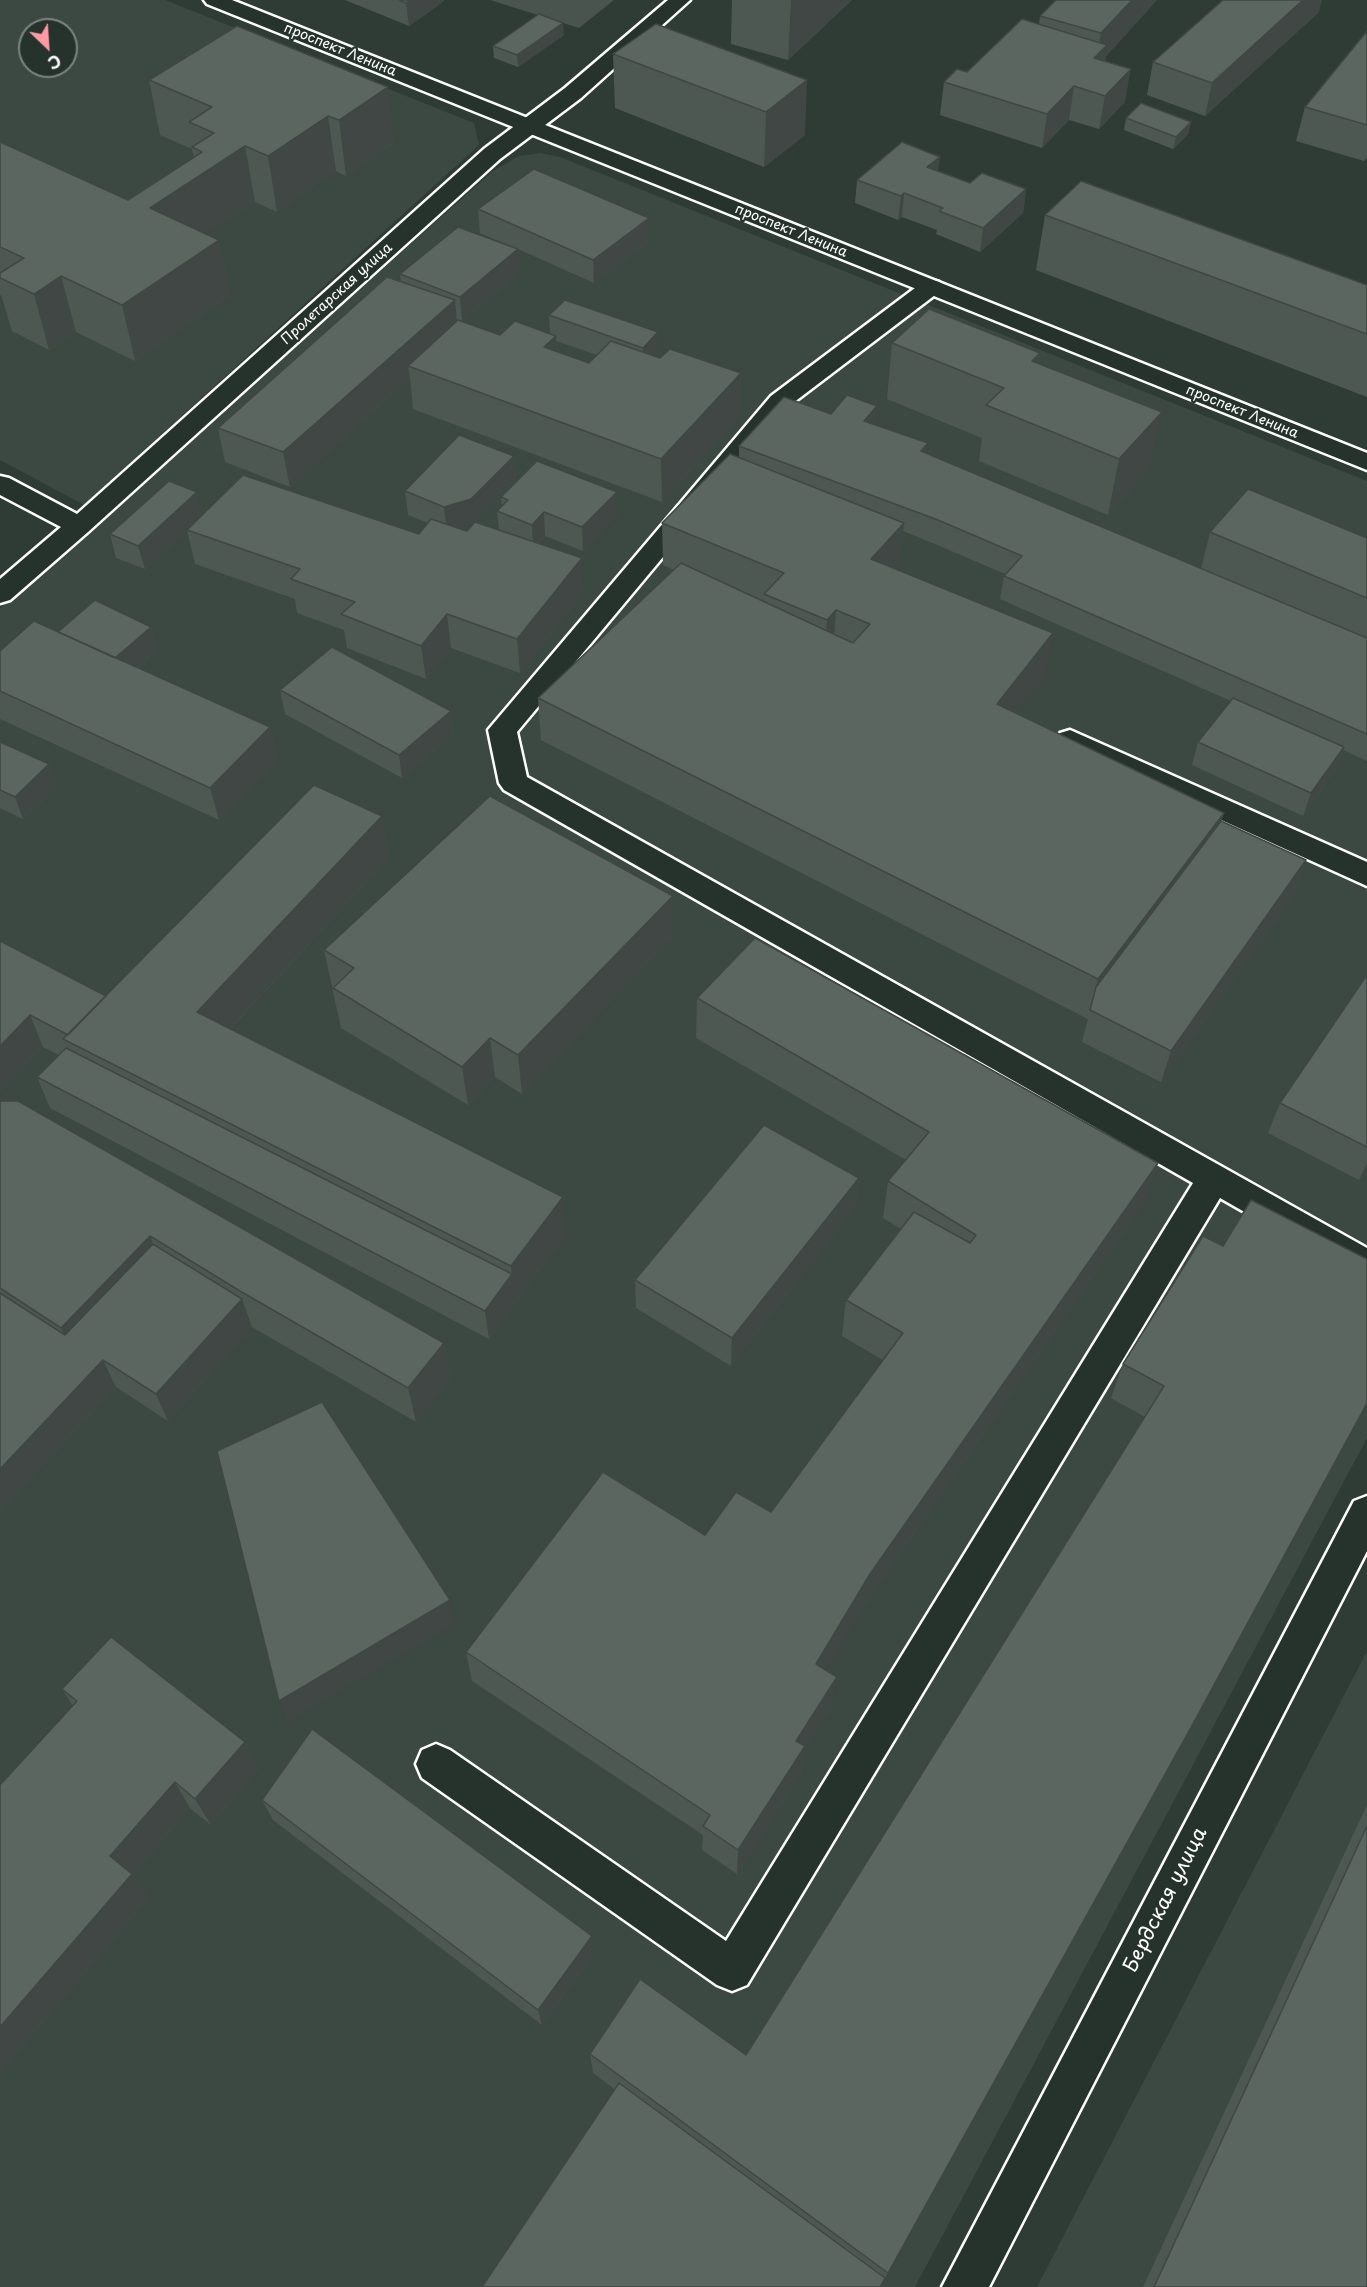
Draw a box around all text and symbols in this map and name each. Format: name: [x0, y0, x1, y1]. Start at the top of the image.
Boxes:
north arrow: [18, 18, 78, 78]
street label: проспект Ленина: [281, 20, 399, 80]
text: С: [44, 49, 65, 76]
street label: проспект Ленина: [732, 201, 850, 261]
street label: Пролетарская улица: [278, 240, 396, 348]
street label: проспект Ленина: [1183, 382, 1301, 442]
street label: Бердская улица: [1119, 1824, 1213, 1976]

